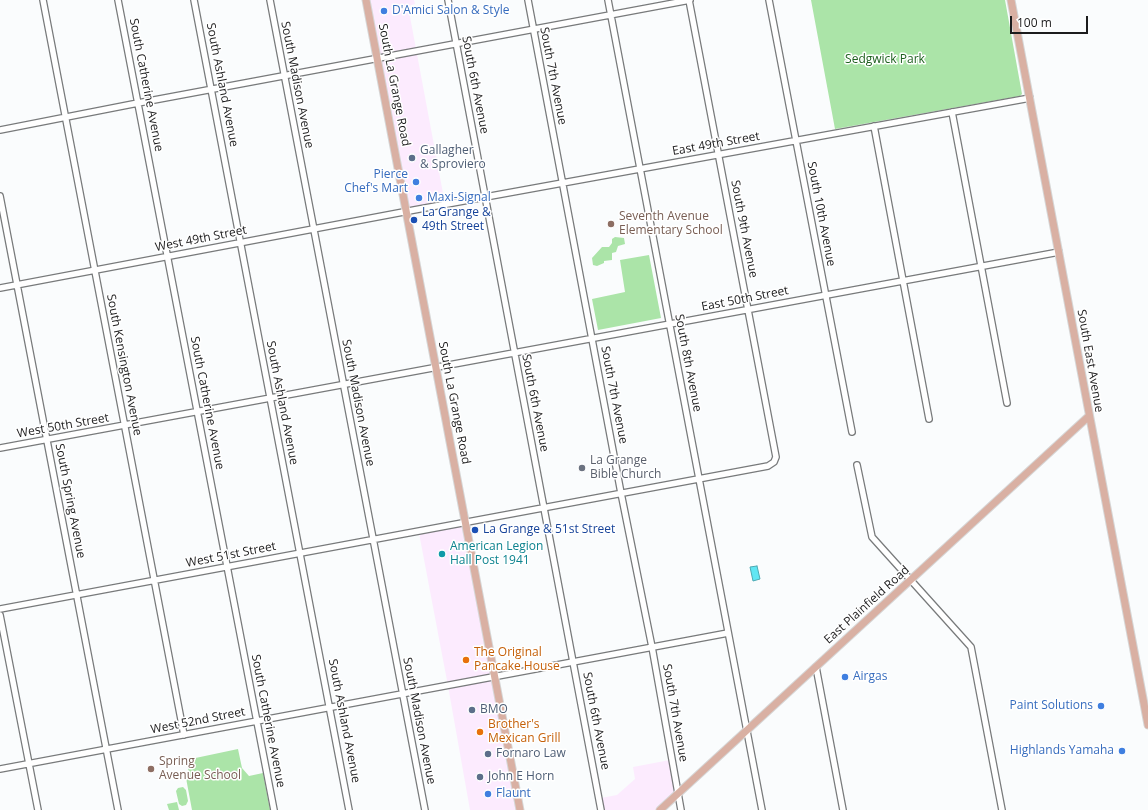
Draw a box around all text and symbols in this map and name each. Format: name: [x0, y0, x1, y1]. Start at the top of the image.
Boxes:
place label: D'Amici Salon & Style: [392, 4, 509, 18]
marker: D'Amici Salon & Style: [379, 6, 389, 16]
scale bar: [1012, 8, 1090, 34]
text: 100 m: [1017, 14, 1052, 31]
street label: South Catherine Avenue: [126, 17, 166, 153]
street label: South Madison Avenue: [278, 20, 316, 150]
street label: South Ashland Avenue: [203, 22, 241, 148]
street label: South La Grange Road: [375, 22, 413, 148]
street label: South 7th Avenue: [536, 26, 570, 126]
street label: South 6th Avenue: [458, 35, 492, 135]
park label: Sedgwick Park: [845, 53, 925, 67]
street label: East 49th Street: [671, 129, 761, 159]
place label: Gallagher & Sproviero: [420, 144, 486, 172]
marker: Gallagher & Sproviero: [407, 153, 417, 163]
street label: South 10th Avenue: [804, 161, 838, 267]
place label: Pierce Chef's Mart: [344, 168, 408, 196]
marker: Pierce Chef's Mart: [411, 177, 421, 187]
street label: South 9th Avenue: [727, 179, 761, 279]
place label: Maxi-Signal: [427, 191, 491, 205]
marker: Maxi-Signal: [414, 193, 424, 203]
place label: La Grange & 49th Street: [422, 206, 491, 234]
place label: Seventh Avenue Elementary School: [619, 210, 723, 238]
marker: La Grange & 49th Street: [409, 215, 419, 225]
marker: Seventh Avenue Elementary School: [606, 219, 616, 229]
street label: West 49th Street: [154, 223, 248, 255]
street label: East 50th Street: [700, 283, 790, 315]
street label: South Kensington Avenue: [103, 293, 145, 437]
street label: South East Avenue: [1074, 308, 1106, 414]
street label: South 8th Avenue: [671, 313, 705, 413]
street label: South Catherine Avenue: [187, 335, 227, 471]
street label: South Madison Avenue: [339, 338, 377, 468]
street label: South Ashland Avenue: [263, 340, 301, 466]
street label: South La Grange Road: [435, 340, 473, 466]
street label: South 7th Avenue: [597, 345, 631, 445]
street label: South 6th Avenue: [518, 353, 552, 453]
street label: West 50th Street: [16, 411, 110, 441]
street label: South Spring Avenue: [52, 442, 88, 560]
place label: La Grange Bible Church: [590, 454, 661, 482]
marker: La Grange Bible Church: [577, 463, 587, 473]
place label: La Grange & 51st Street: [483, 523, 615, 537]
marker: La Grange & 51st Street: [470, 525, 480, 535]
street label: West 51st Street: [185, 539, 277, 571]
place label: American Legion Hall Post 1941: [450, 540, 543, 568]
marker: American Legion Hall Post 1941: [437, 549, 447, 559]
street label: East Plainfield Road: [821, 563, 913, 647]
place label: The Original Pancake House: [474, 646, 560, 674]
street label: South Catherine Avenue: [248, 653, 288, 789]
marker: The Original Pancake House: [461, 655, 471, 665]
street label: South Madison Avenue: [400, 656, 438, 786]
street label: South Ashland Avenue: [325, 658, 363, 784]
street label: South 7th Avenue: [659, 663, 691, 763]
place label: Airgas: [853, 670, 887, 684]
street label: South 6th Avenue: [579, 671, 613, 771]
marker: Airgas: [840, 672, 850, 682]
place label: Paint Solutions: [1010, 699, 1093, 713]
marker: Paint Solutions: [1096, 701, 1106, 711]
place label: BMO: [480, 703, 508, 717]
street label: West 52nd Street: [150, 705, 246, 737]
marker: BMO: [467, 705, 477, 715]
place label: Brother's Mexican Grill: [488, 718, 560, 746]
marker: Brother's Mexican Grill: [475, 727, 485, 737]
place label: Highlands Yamaha: [1010, 744, 1114, 758]
marker: Highlands Yamaha: [1117, 746, 1127, 756]
place label: Fornaro Law: [496, 747, 566, 761]
marker: Fornaro Law: [483, 749, 493, 759]
place label: Spring Avenue School: [159, 755, 241, 783]
marker: Spring Avenue School: [146, 764, 156, 774]
place label: John E Horn: [488, 770, 554, 784]
marker: John E Horn: [475, 772, 485, 782]
place label: Flaunt: [496, 787, 531, 801]
marker: Flaunt: [483, 789, 493, 799]

